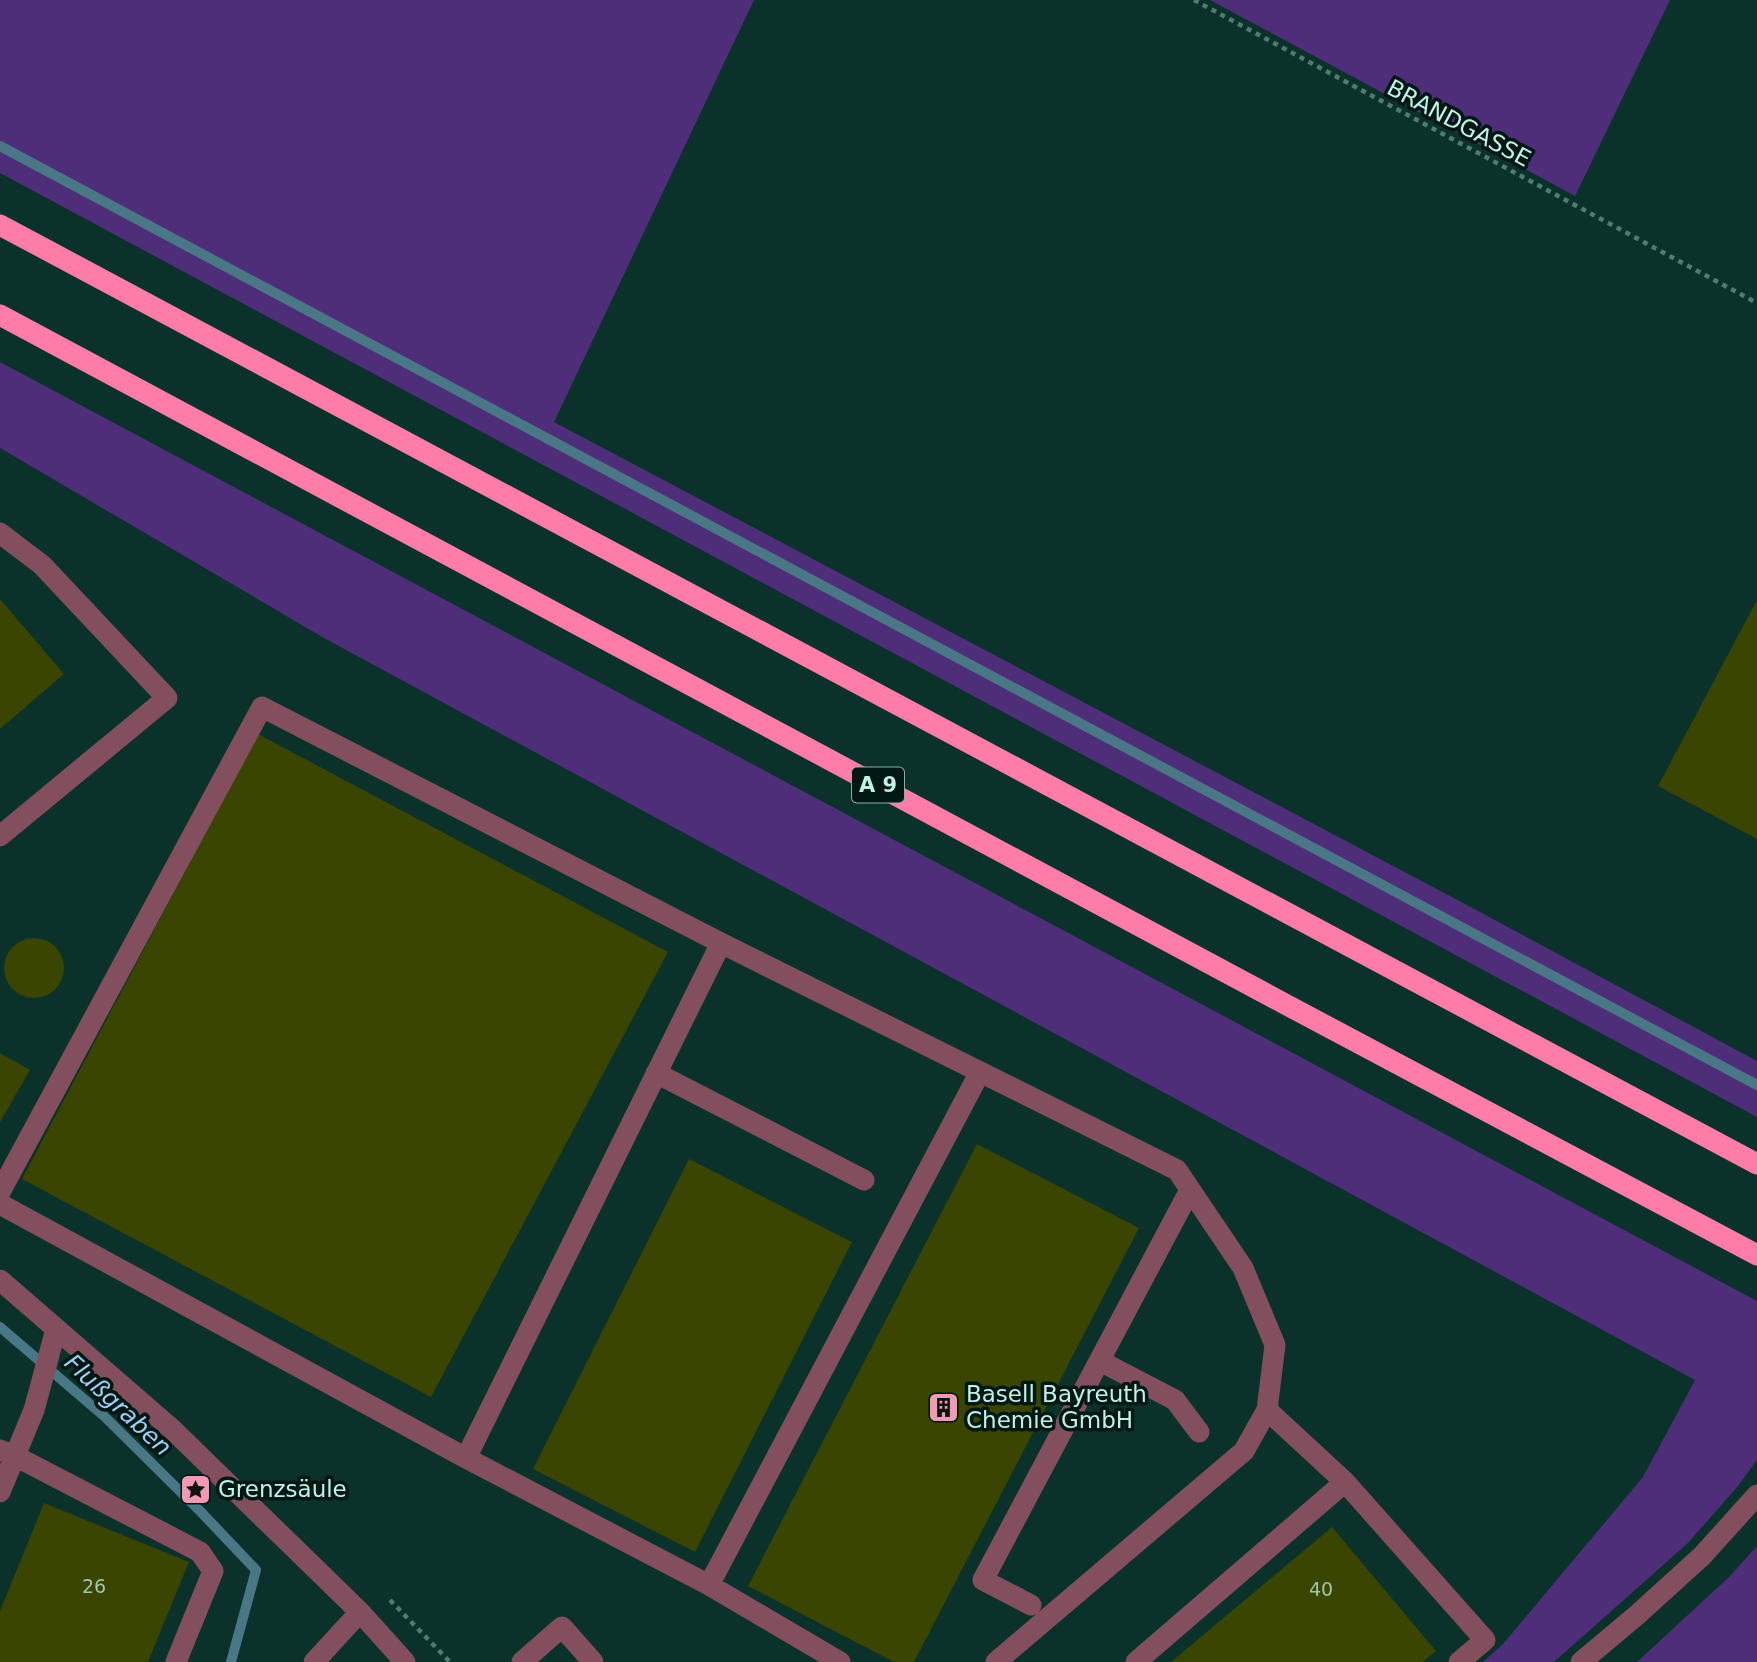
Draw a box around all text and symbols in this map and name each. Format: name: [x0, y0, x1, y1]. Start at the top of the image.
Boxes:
street label: BRANDGASSE: [1383, 74, 1535, 172]
road number: A 9: [852, 768, 904, 802]
water label: Flußgraben: [59, 1348, 177, 1462]
place label: Basell Bayreuth Chemie GmbH: [966, 1381, 1147, 1433]
building icon: Basell Bayreuth Chemie GmbH: [926, 1390, 960, 1424]
place icon: Grenzsäule: [178, 1472, 212, 1506]
place label: Grenzsäule: [218, 1476, 347, 1502]
house number: 26: [82, 1575, 106, 1597]
house number: 40: [1309, 1578, 1333, 1600]

